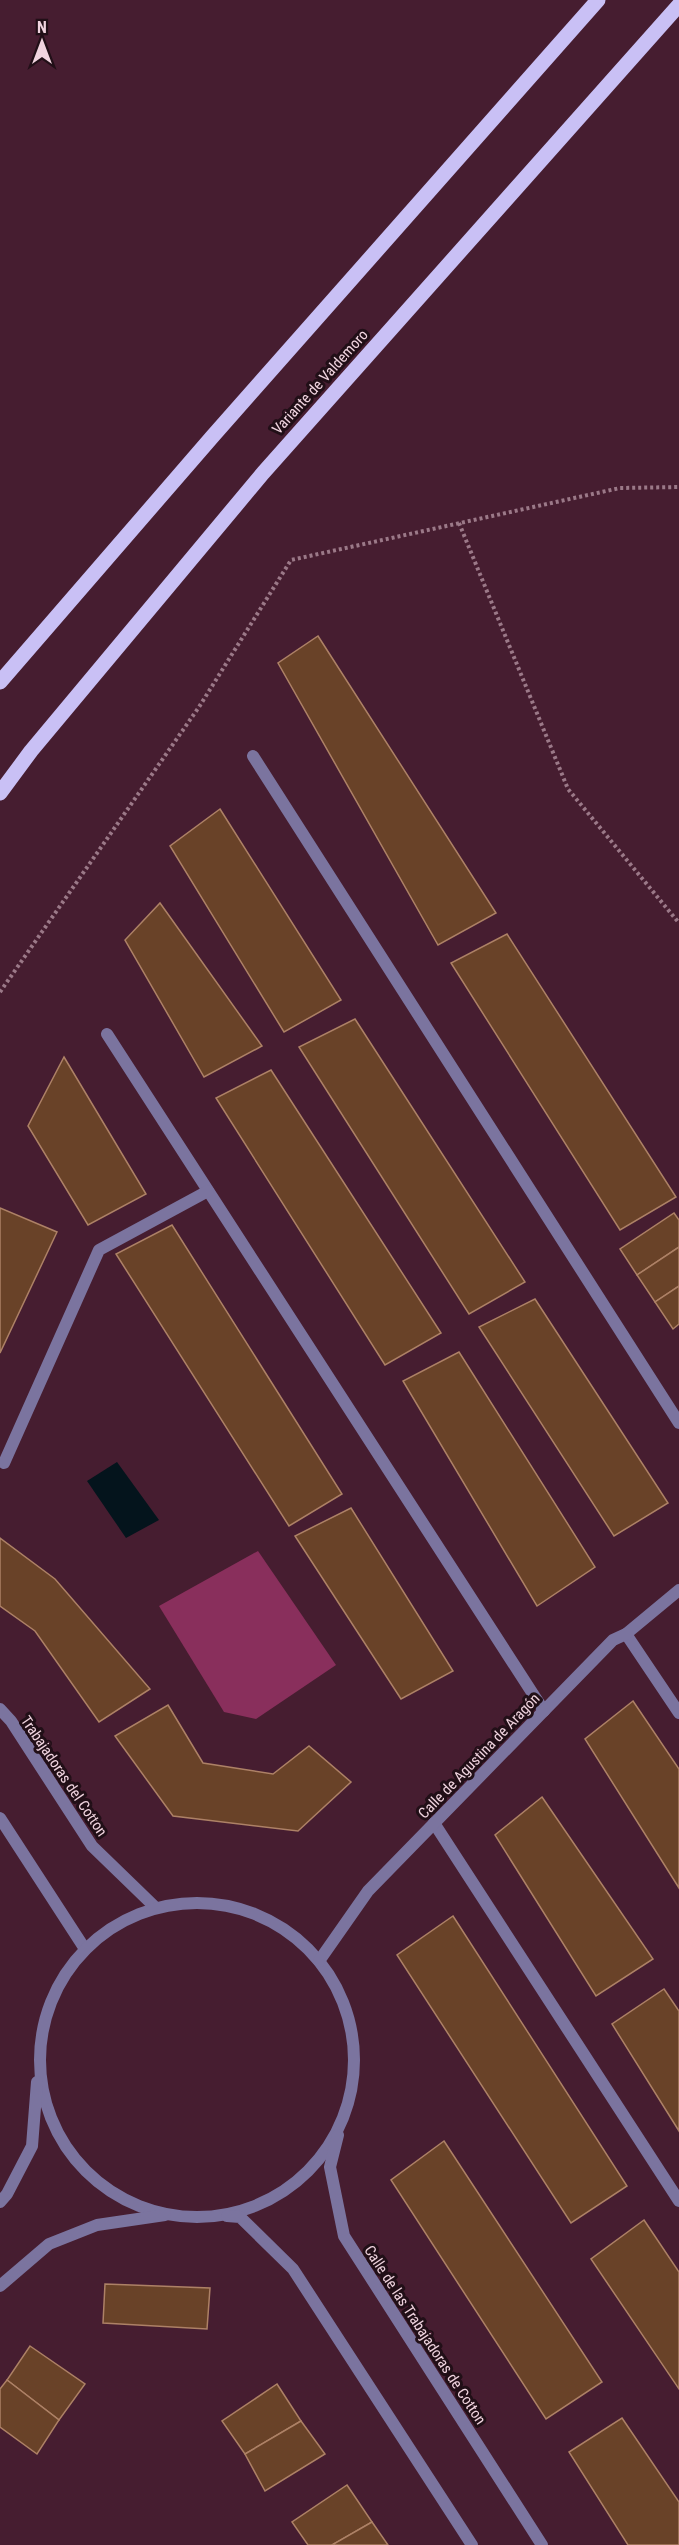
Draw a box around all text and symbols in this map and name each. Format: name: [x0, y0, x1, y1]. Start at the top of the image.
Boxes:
north arrow: [12, 12, 72, 72]
text: N: [37, 18, 47, 37]
street label: Variante de Valdemoro: [268, 326, 372, 438]
street label: Calle de Agustina de Aragón: [414, 1690, 544, 1822]
street label: Trabajadoras del Cotton: [17, 1712, 111, 1840]
street label: Calle de las Trabajadoras de Cotton: [360, 2242, 490, 2428]

